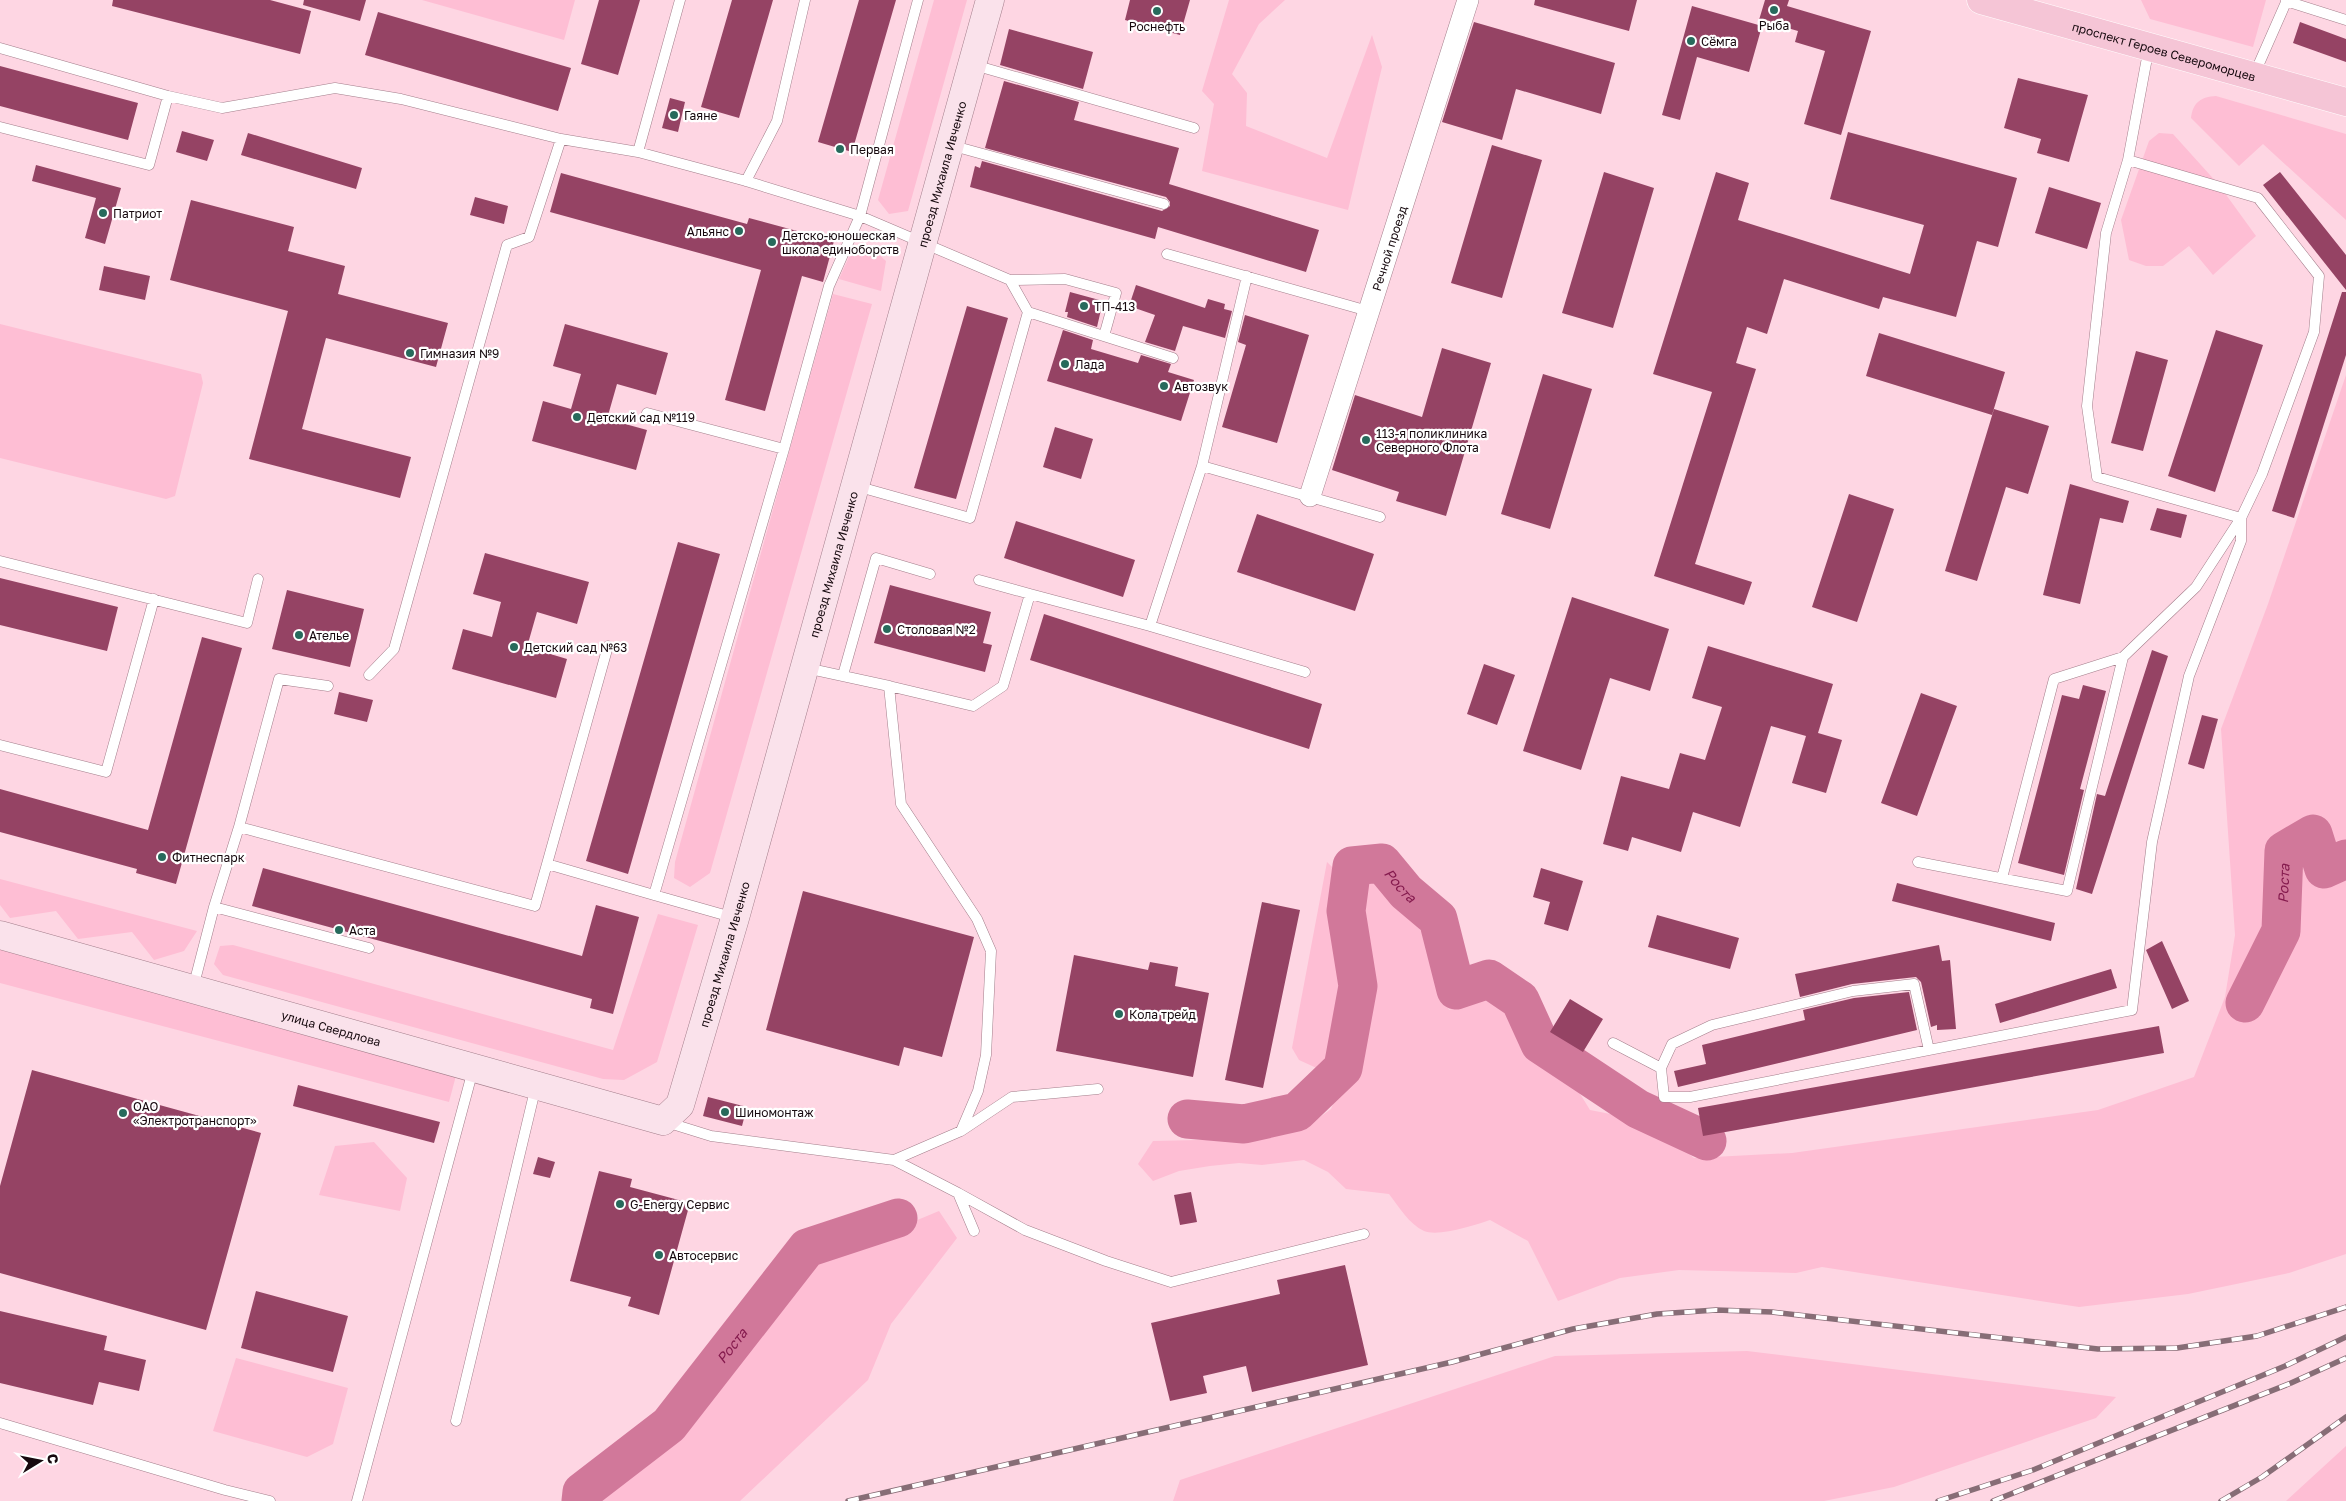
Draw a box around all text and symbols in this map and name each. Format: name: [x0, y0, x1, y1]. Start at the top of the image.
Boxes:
marker: Рыба: [1768, 4, 1780, 16]
marker: Роснефть: [1151, 5, 1163, 17]
place label: Рыба: [1759, 18, 1789, 33]
street label: проспект Героев Североморцев: [2070, 18, 2258, 84]
place label: Роснефть: [1129, 19, 1185, 34]
place label: Сёмга: [1701, 34, 1737, 49]
marker: Сёмга: [1685, 35, 1697, 47]
street label: проезд Михаила Ивченко: [914, 99, 969, 249]
place label: Гаяне: [684, 108, 717, 123]
marker: Гаяне: [668, 109, 680, 121]
place label: Первая: [850, 142, 894, 157]
marker: Первая: [834, 143, 846, 155]
street label: Речной проезд: [1368, 204, 1410, 293]
place label: Патриот: [113, 206, 162, 221]
marker: Патриот: [97, 207, 109, 219]
place label: Альянс: [687, 224, 729, 239]
marker: Альянс: [733, 225, 745, 237]
place label: Детско-юношеская школа единоборств: [782, 228, 899, 257]
marker: Детско-юношеская школа единоборств: [766, 236, 778, 248]
place label: ТП-413: [1094, 299, 1135, 314]
marker: ТП-413: [1078, 300, 1090, 312]
place label: Гимназия №9: [420, 346, 499, 361]
marker: Гимназия №9: [404, 347, 416, 359]
place label: Лада: [1075, 357, 1105, 372]
marker: Лада: [1059, 358, 1071, 370]
place label: Автозвук: [1174, 379, 1228, 394]
marker: Автозвук: [1158, 380, 1170, 392]
place label: Детский сад №119: [587, 410, 695, 425]
marker: Детский сад №119: [571, 411, 583, 423]
place label: 113-я поликлиника Северного Флота: [1376, 426, 1487, 455]
marker: 113-я поликлиника Северного Флота: [1360, 434, 1372, 446]
street label: проезд Михаила Ивченко: [806, 489, 861, 639]
place label: Столовая №2: [897, 622, 976, 637]
marker: Столовая №2: [881, 623, 893, 635]
place label: Ателье: [309, 628, 349, 643]
marker: Ателье: [293, 629, 305, 641]
place label: Детский сад №63: [524, 640, 627, 655]
marker: Детский сад №63: [508, 641, 520, 653]
place label: Фитнеспарк: [172, 850, 245, 865]
marker: Фитнеспарк: [156, 851, 168, 863]
water label: Роста: [2274, 862, 2292, 904]
water label: Роста: [1381, 865, 1421, 906]
street label: проезд Михаила Ивченко: [696, 880, 752, 1029]
place label: Аста: [349, 923, 376, 938]
marker: Аста: [333, 924, 345, 936]
street label: улица Свердлова: [280, 1007, 383, 1049]
place label: Кола трейд: [1129, 1007, 1196, 1022]
marker: Кола трейд: [1113, 1008, 1125, 1020]
place label: ОАО «Электротранспорт»: [133, 1099, 257, 1128]
place label: Шиномонтаж: [735, 1105, 814, 1120]
marker: Шиномонтаж: [719, 1106, 731, 1118]
marker: ОАО «Электротранспорт»: [117, 1107, 129, 1119]
place label: G-Energy Сервис: [630, 1197, 730, 1212]
marker: G-Energy Сервис: [614, 1198, 626, 1210]
place label: Автосервис: [669, 1248, 739, 1263]
marker: Автосервис: [653, 1249, 665, 1261]
water label: Роста: [712, 1324, 751, 1366]
north arrow: [15, 1436, 65, 1486]
text: С: [44, 1452, 63, 1465]

